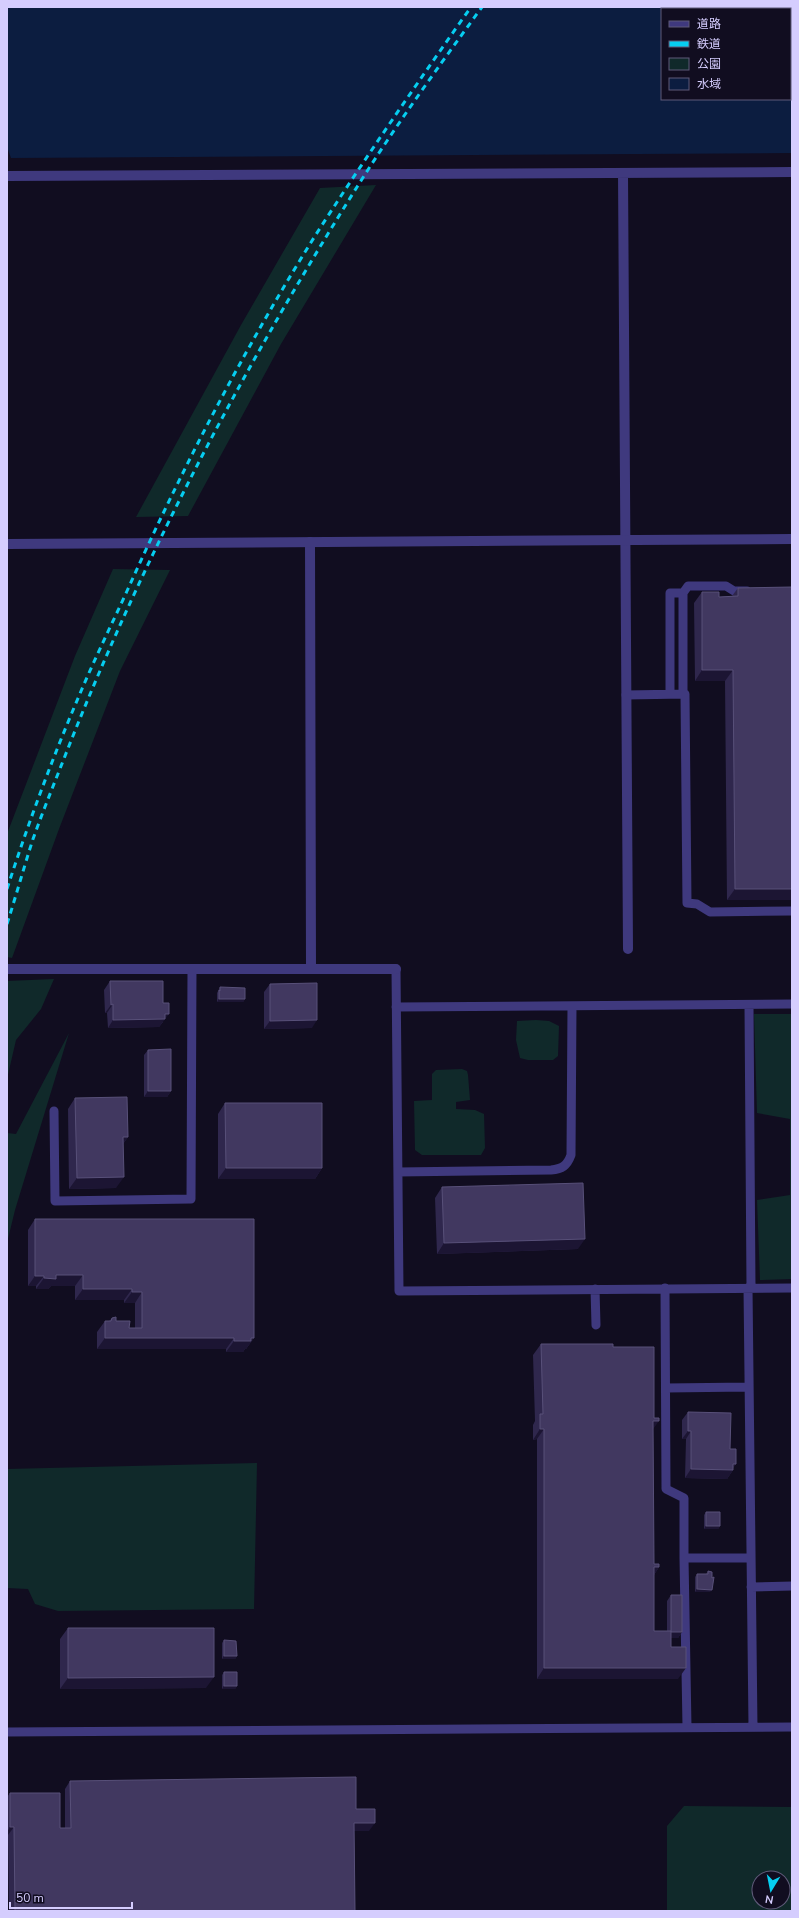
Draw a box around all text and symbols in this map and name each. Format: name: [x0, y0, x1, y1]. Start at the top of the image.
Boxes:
legend: [661, 8, 791, 100]
text: 道路: [697, 16, 721, 32]
text: 鉄道: [697, 36, 721, 52]
text: 公園: [697, 56, 721, 72]
text: 水域: [697, 76, 721, 92]
north arrow: [751, 1870, 791, 1910]
scale bar: [10, 1884, 132, 1910]
text: 50 m: [16, 1890, 44, 1906]
text: N: [764, 1891, 775, 1907]

